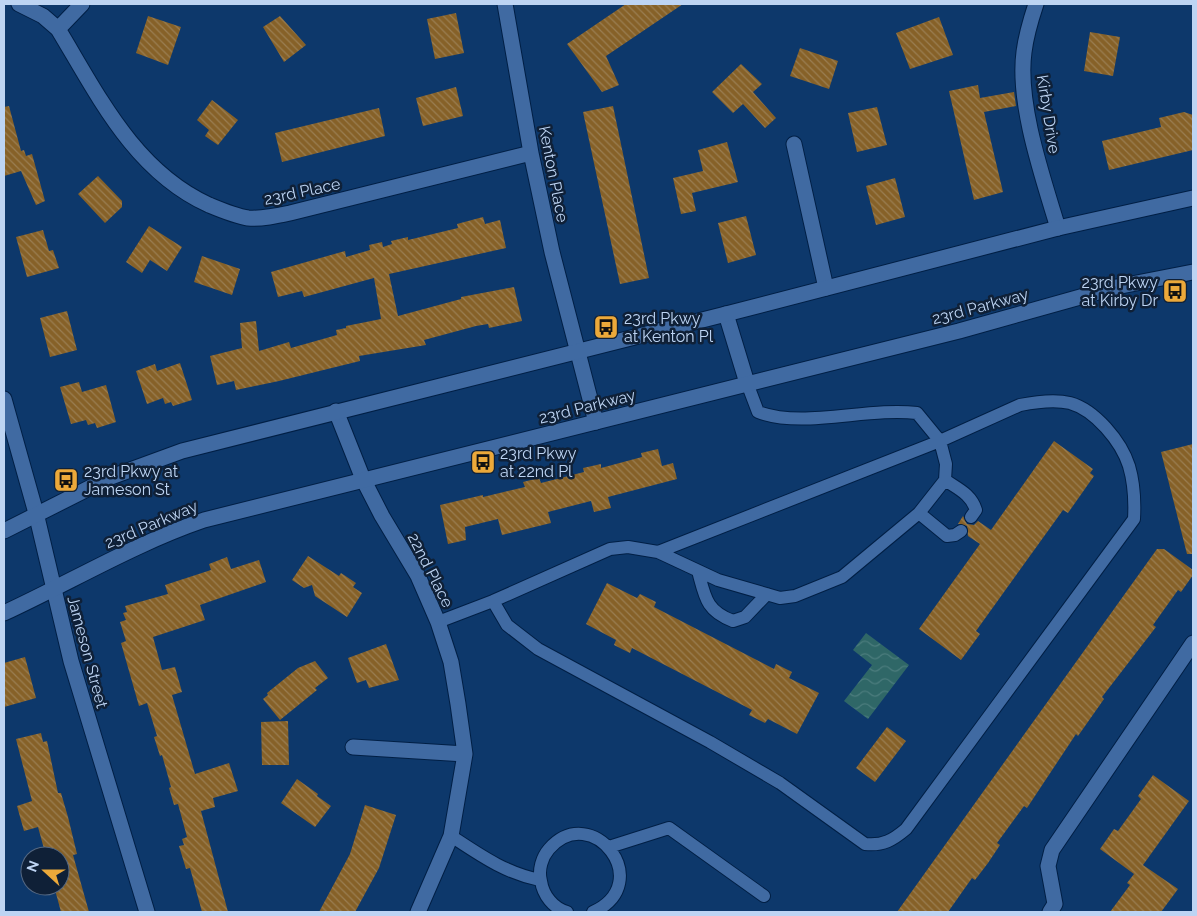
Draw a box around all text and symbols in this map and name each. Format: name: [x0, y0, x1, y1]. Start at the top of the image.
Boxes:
street label: Kirby Drive: [1033, 73, 1064, 155]
street label: Kenton Place: [535, 124, 572, 224]
street label: 23rd Place: [262, 174, 342, 209]
place label: 23rd Pkwy at Kirby Dr: [1082, 273, 1158, 310]
bus stop icon: 23rd Pkwy at Kirby Dr: [1162, 278, 1188, 304]
street label: 23rd Parkway: [930, 284, 1031, 328]
place label: 23rd Pkwy at Kenton Pl: [624, 309, 714, 346]
bus stop icon: 23rd Pkwy at Kenton Pl: [593, 314, 619, 340]
street label: 23rd Parkway: [537, 385, 638, 428]
place label: 23rd Pkwy at 22nd Pl: [500, 444, 577, 481]
bus stop icon: 23rd Pkwy at 22nd Pl: [470, 449, 496, 475]
place label: 23rd Pkwy at Jameson St: [84, 462, 179, 499]
bus stop icon: 23rd Pkwy at Jameson St: [53, 467, 79, 493]
street label: 23rd Parkway: [102, 496, 201, 553]
street label: 22nd Place: [404, 530, 457, 611]
street label: Jameson Street: [63, 594, 112, 711]
north arrow: [20, 846, 70, 896]
text: N: [23, 858, 42, 874]

